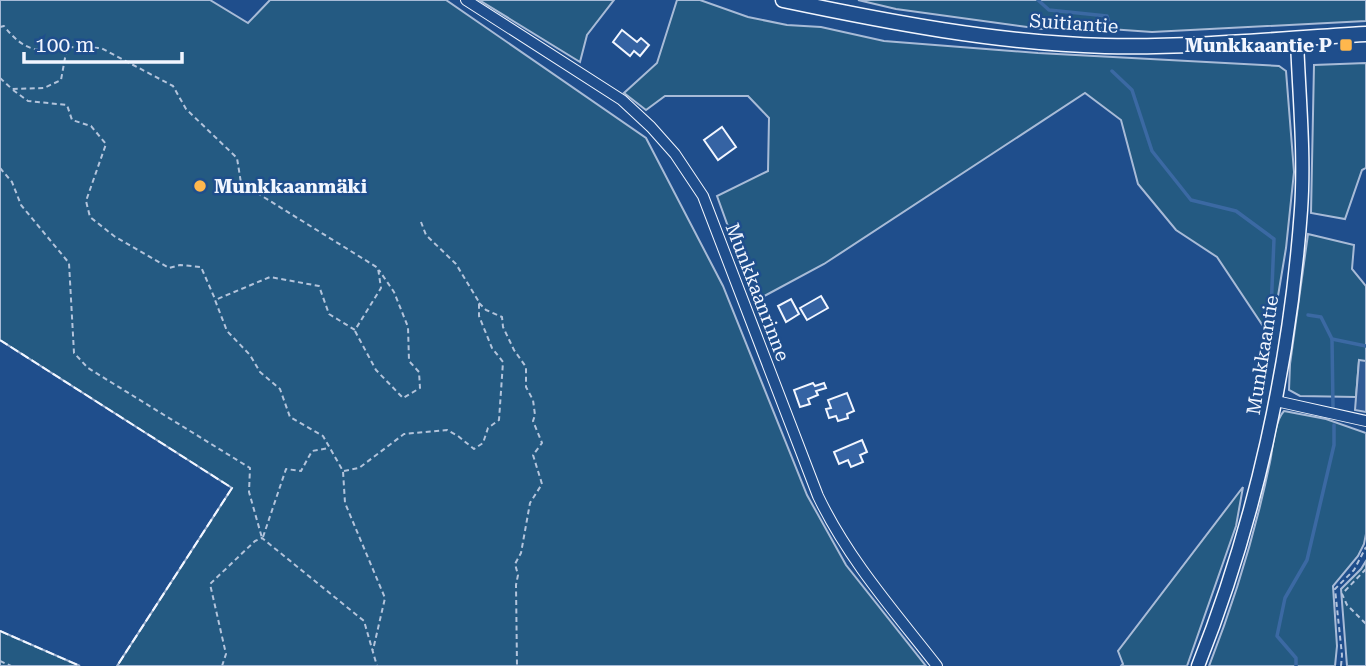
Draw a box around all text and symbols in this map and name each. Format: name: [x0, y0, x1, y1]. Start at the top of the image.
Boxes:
street label: Suitiantie: [1029, 9, 1119, 38]
scale bar: [24, 21, 182, 65]
text: 100 m: [35, 33, 95, 57]
place label: Munkkaantie P: [1185, 34, 1332, 57]
marker: Munkkaantie P: [1338, 37, 1354, 53]
place label: Munkkaanmäki: [214, 175, 367, 198]
marker: Munkkaanmäki: [192, 178, 208, 194]
street label: Munkkaanrinne: [721, 220, 794, 365]
street label: Munkkaantie: [1242, 294, 1283, 417]

